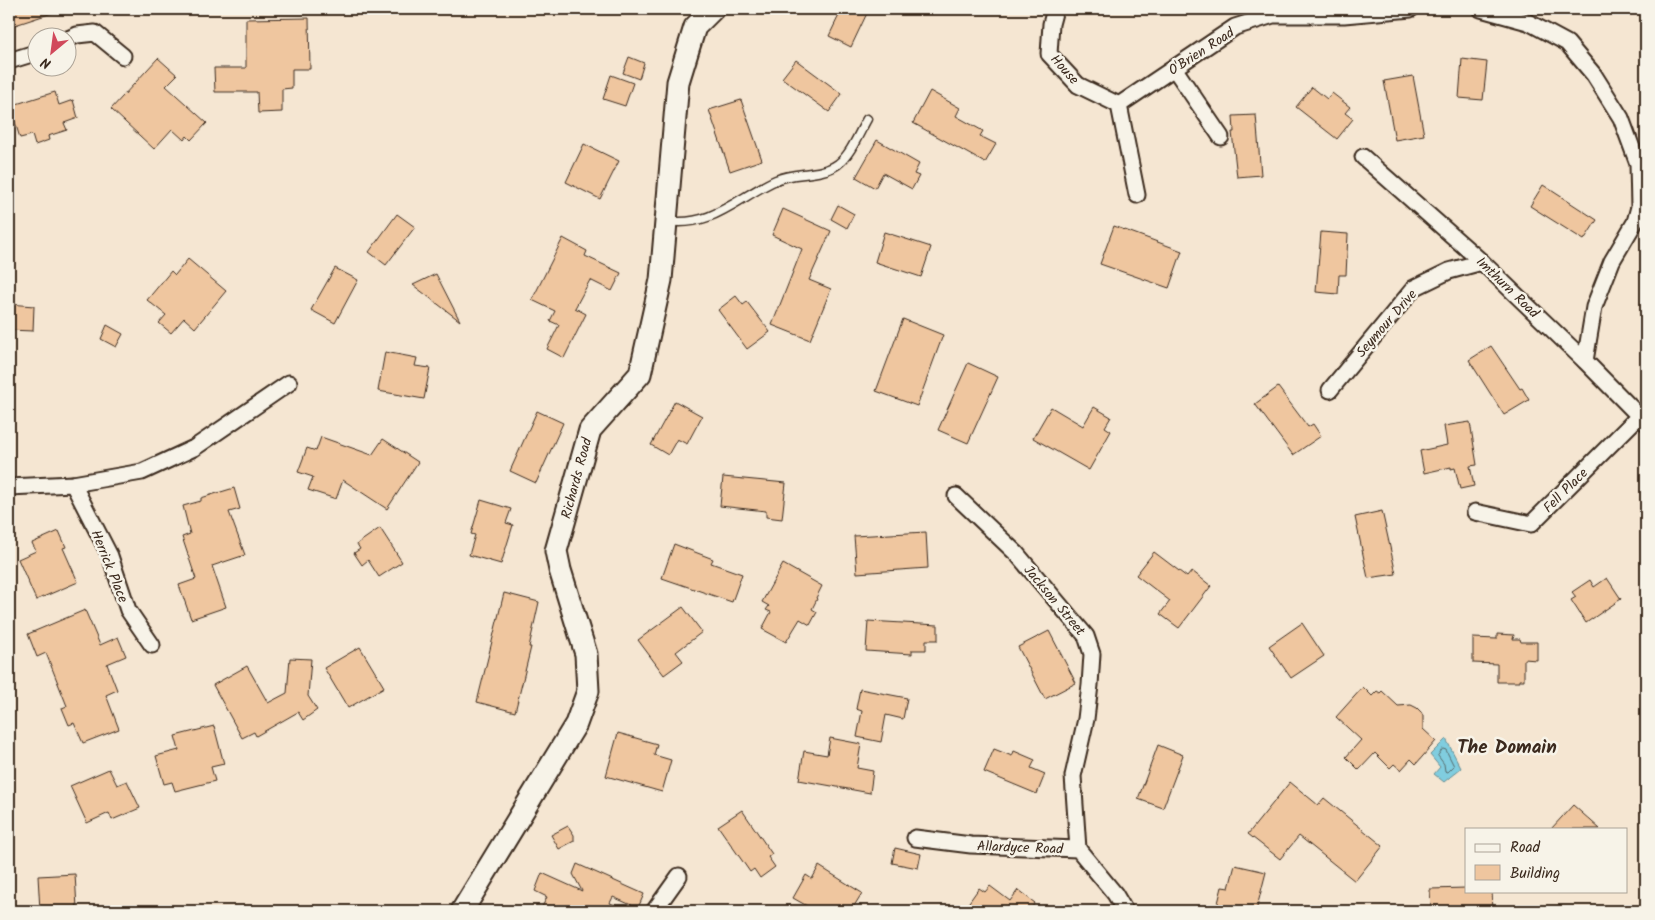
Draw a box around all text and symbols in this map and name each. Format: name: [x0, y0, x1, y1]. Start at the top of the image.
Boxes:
street label: O'Brien Road: [1164, 22, 1240, 81]
north arrow: [28, 28, 78, 78]
street label: House: [1044, 49, 1085, 90]
text: N: [37, 51, 55, 74]
street label: Imthurn Road: [1471, 252, 1545, 324]
street label: Seymour Drive: [1351, 284, 1423, 363]
street label: Richards Road: [556, 434, 599, 521]
street label: Fell Place: [1538, 463, 1594, 518]
street label: Herrick Place: [84, 527, 134, 607]
street label: Jackson Street: [1018, 560, 1091, 641]
district label: The Domain: [1457, 733, 1557, 763]
legend: [1465, 828, 1628, 892]
street label: Allardyce Road: [976, 835, 1065, 861]
text: Road: [1510, 836, 1541, 860]
text: Building: [1510, 862, 1560, 886]

